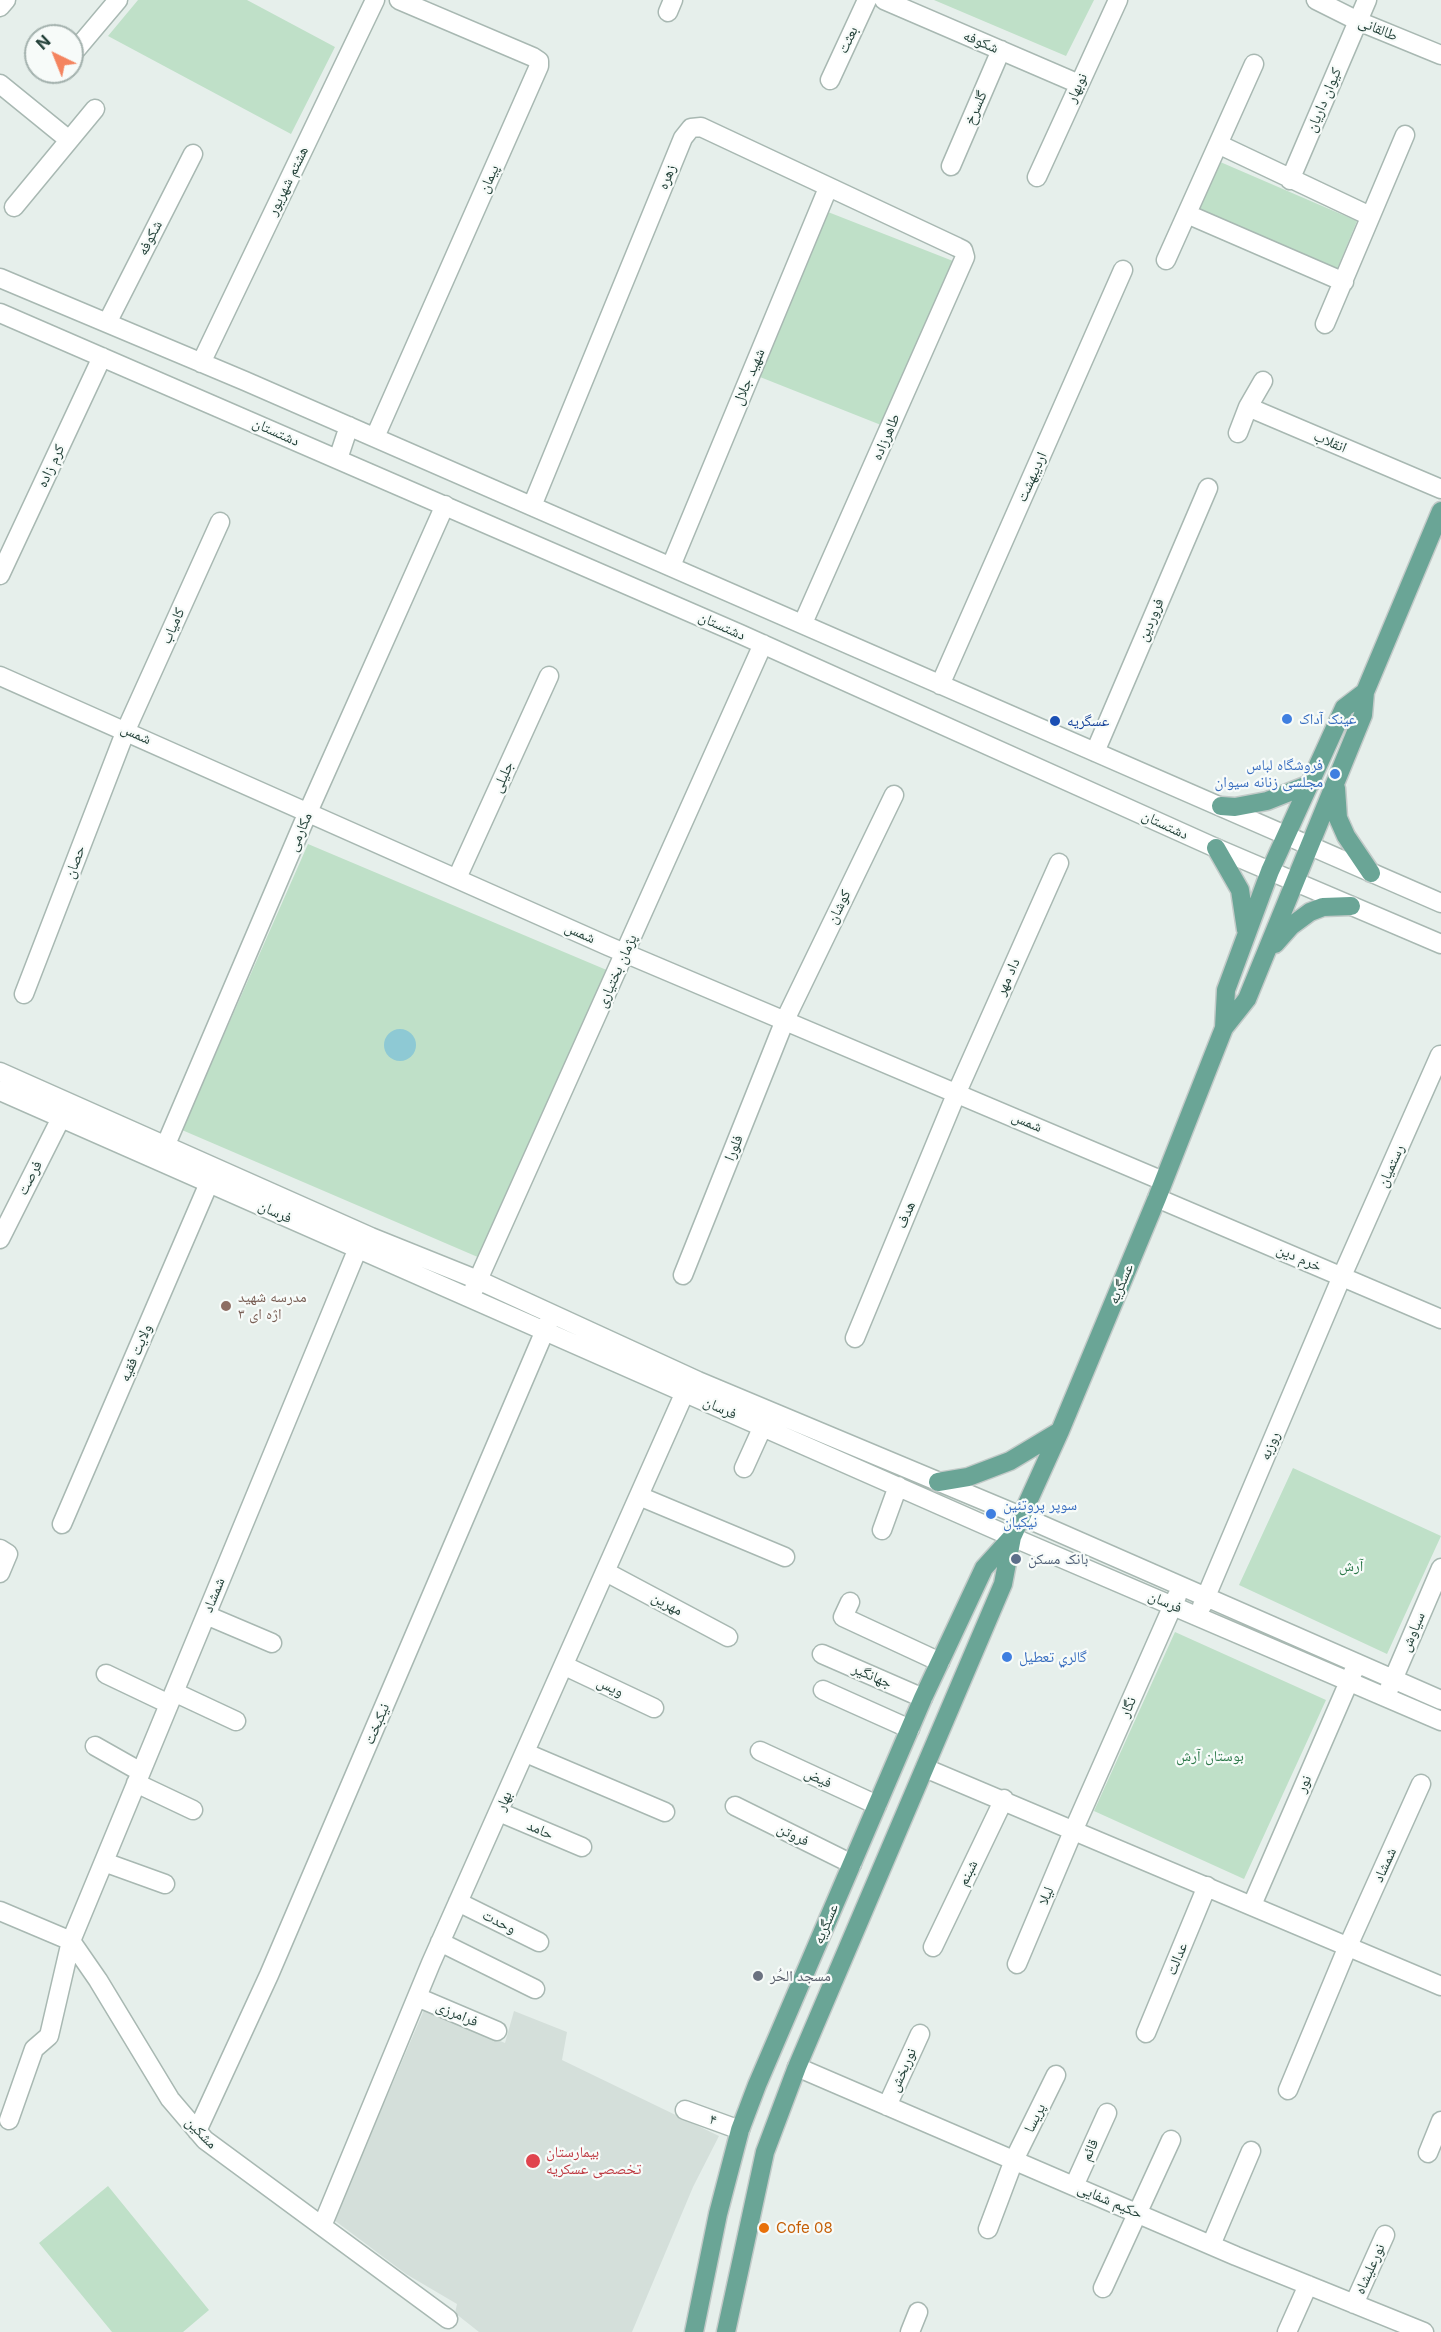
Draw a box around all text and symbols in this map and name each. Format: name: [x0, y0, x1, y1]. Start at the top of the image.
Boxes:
street label: طالقانی: [1356, 13, 1400, 45]
north arrow: [24, 24, 84, 84]
street label: بعثت: [834, 24, 862, 56]
street label: شکوفه: [961, 27, 1001, 57]
text: N: [32, 31, 54, 54]
street label: کیوان داریان: [1302, 65, 1346, 135]
street label: نوبهار: [1062, 70, 1092, 106]
street label: گلسرخ: [961, 88, 991, 128]
street label: هشتم شهریور: [264, 143, 312, 219]
street label: پیمان: [475, 162, 503, 196]
street label: زهره: [654, 162, 680, 192]
street label: شکوفه: [134, 217, 166, 259]
street label: شهید جلال: [729, 346, 769, 408]
street label: طاهرزاده: [868, 411, 904, 463]
street label: دشتستان: [250, 414, 302, 450]
street label: انقلاب: [1311, 427, 1349, 457]
street label: کرم زاده: [33, 442, 69, 490]
street label: اردیبهشت: [1013, 449, 1051, 505]
street label: فروردین: [1134, 596, 1168, 644]
street label: کامیاب: [157, 605, 189, 647]
street label: دشتستان: [696, 608, 748, 644]
place label: عینک آداک: [1299, 710, 1356, 728]
place label: عسگریه: [1067, 712, 1109, 730]
marker: عینک آداک: [1280, 712, 1294, 726]
marker: عسگریه: [1048, 714, 1062, 728]
street label: شمس: [118, 719, 154, 749]
place label: فروشگاه لباس مجلسی زنانه سیوان: [1215, 756, 1323, 791]
street label: جلیلی: [488, 758, 518, 796]
marker: فروشگاه لباس مجلسی زنانه سیوان: [1328, 767, 1342, 781]
street label: دشتستان: [1139, 806, 1191, 844]
street label: مکارمی: [284, 810, 316, 854]
street label: حصان: [61, 843, 89, 881]
street label: کوشان: [823, 887, 855, 927]
street label: شمس: [562, 918, 598, 948]
street label: پژمان بختیاری: [593, 931, 641, 1011]
street label: داد مهر: [992, 956, 1024, 998]
street label: شمس: [1009, 1108, 1045, 1136]
street label: فلورا: [721, 1132, 747, 1164]
street label: رستمیان: [1374, 1142, 1408, 1190]
street label: فرصت: [14, 1158, 46, 1198]
street label: فرسان: [255, 1197, 295, 1227]
street label: هدف: [893, 1199, 919, 1231]
street label: خرم دین: [1274, 1240, 1324, 1276]
street label: عسگریه: [1104, 1261, 1138, 1307]
place label: مدرسه شهید اژه ای ۳: [238, 1288, 307, 1323]
marker: مدرسه شهید اژه ای ۳: [219, 1299, 233, 1313]
street label: ولایت فقیه: [116, 1322, 156, 1384]
street label: فرسان: [700, 1393, 740, 1423]
street label: روزبه: [1256, 1429, 1284, 1463]
place label: سوپر پروتئین نیکیان: [1003, 1496, 1077, 1531]
marker: سوپر پروتئین نیکیان: [984, 1507, 998, 1521]
place label: بانک مسکن: [1028, 1550, 1088, 1568]
marker: بانک مسکن: [1009, 1552, 1023, 1566]
park label: آرش: [1339, 1557, 1363, 1575]
street label: شمشاد: [199, 1575, 229, 1615]
street label: فرسان: [1145, 1587, 1185, 1617]
street label: مهرین: [648, 1588, 686, 1620]
street label: سیاوش: [1397, 1609, 1429, 1655]
place label: گالري تعطيل: [1019, 1648, 1087, 1666]
marker: گالري تعطيل: [1000, 1650, 1014, 1664]
street label: جهانگیر: [849, 1660, 895, 1692]
street label: ویس: [594, 1673, 626, 1701]
street label: نگار: [1116, 1694, 1140, 1720]
street label: نیکبخت: [360, 1701, 394, 1747]
park label: بوستان آرش: [1176, 1747, 1244, 1765]
street label: فیض: [801, 1764, 835, 1792]
street label: نور: [1292, 1773, 1316, 1795]
street label: بهار: [492, 1788, 516, 1814]
street label: حامد: [524, 1816, 556, 1844]
street label: فروتن: [774, 1820, 812, 1850]
street label: شمشاد: [1369, 1845, 1401, 1885]
street label: شبنم: [954, 1857, 982, 1889]
street label: لیلا: [1034, 1884, 1058, 1908]
street label: عسگریه: [809, 1901, 843, 1947]
street label: وحدت: [479, 1906, 519, 1938]
street label: عدالت: [1162, 1940, 1192, 1978]
place label: مسجد الحُر: [770, 1967, 831, 1985]
marker: مسجد الحُر: [751, 1969, 765, 1983]
street label: فرامرزی: [433, 1997, 481, 2031]
street label: نوربخش: [885, 2045, 921, 2095]
street label: پریسا: [1020, 2101, 1050, 2135]
street label: ۴: [707, 2110, 719, 2130]
street label: مشکین: [181, 2113, 221, 2153]
street label: قائم: [1077, 2136, 1103, 2164]
place label: بیمارستان تخصصی عسکریه: [546, 2143, 641, 2178]
marker: بیمارستان تخصصی عسکریه: [524, 2152, 542, 2170]
street label: حکیم شفایی: [1075, 2179, 1145, 2223]
place label: Cofe 08: [776, 2219, 833, 2237]
marker: Cofe 08: [757, 2221, 771, 2235]
street label: نورعلیشاه: [1351, 2241, 1389, 2297]

